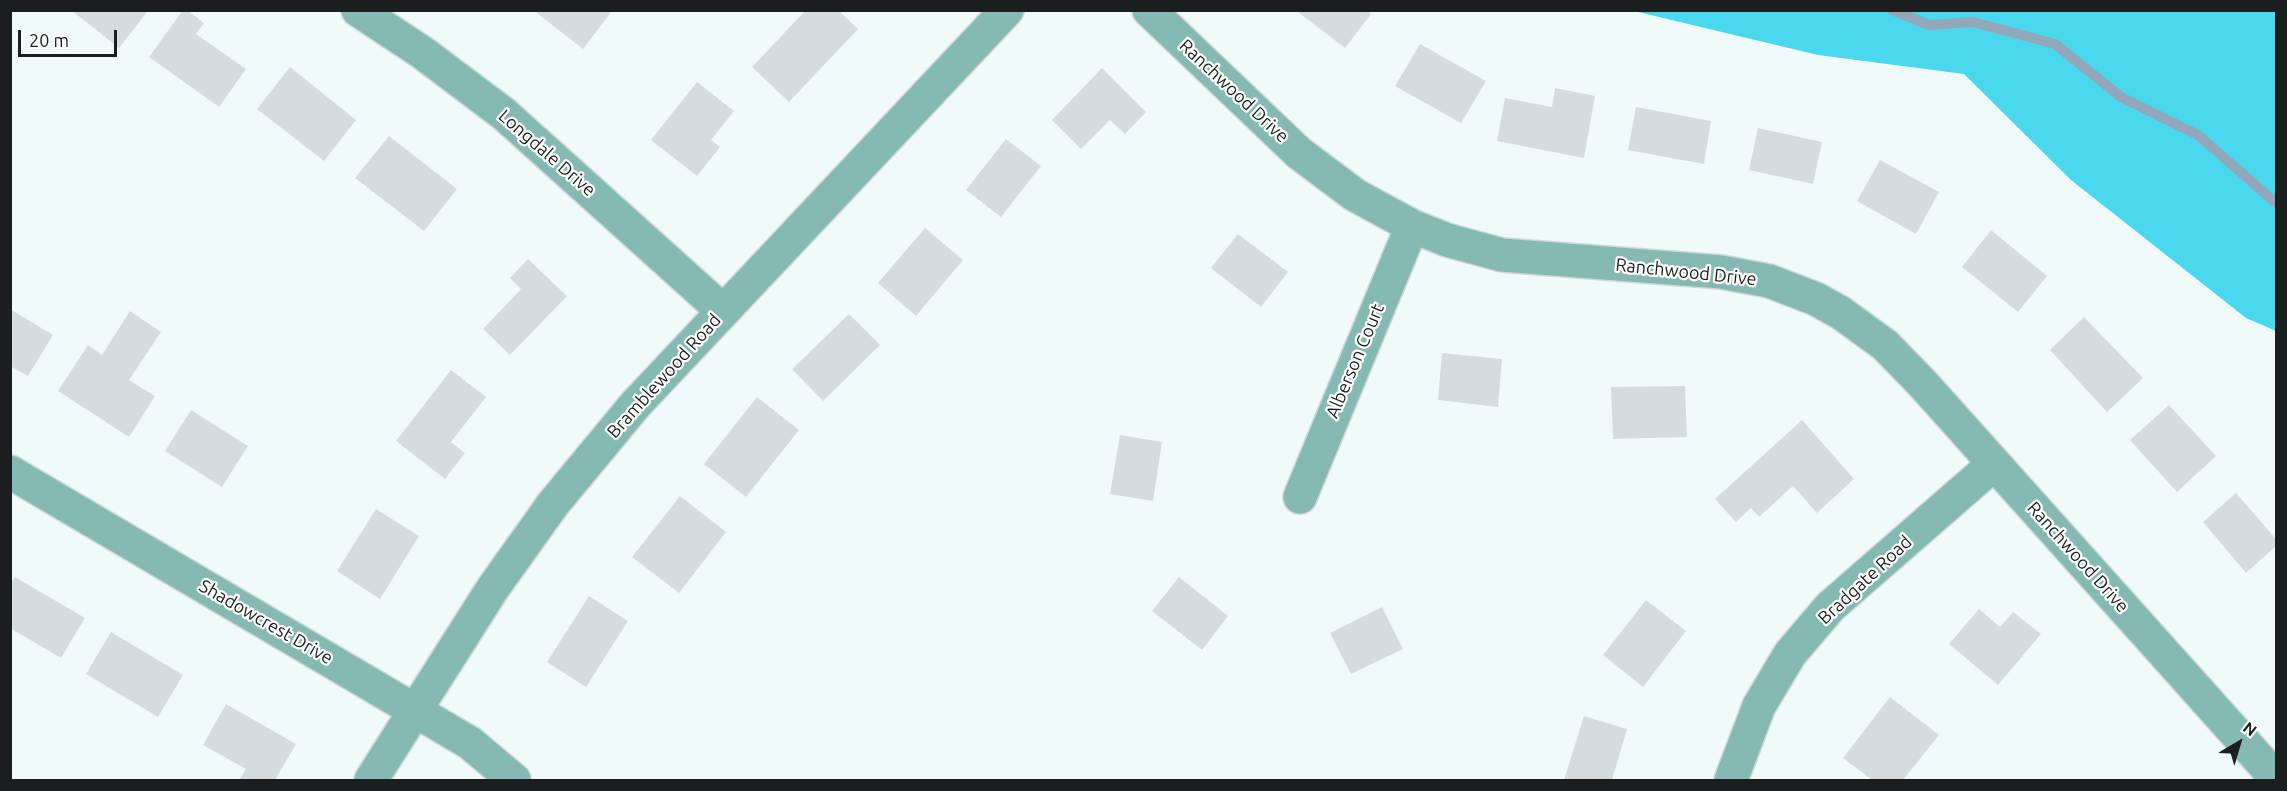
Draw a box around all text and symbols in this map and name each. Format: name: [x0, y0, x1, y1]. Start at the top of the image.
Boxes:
scale bar: [21, 18, 120, 56]
text: 20 m: [29, 30, 69, 50]
street label: Ranchwood Drive: [1175, 35, 1293, 147]
street label: Longdale Drive: [494, 105, 600, 201]
street label: Ranchwood Drive: [1614, 254, 1758, 290]
street label: Alberson Court: [1321, 301, 1389, 421]
street label: Bramblewood Road: [603, 310, 725, 442]
street label: Ranchwood Drive: [2023, 497, 2133, 617]
street label: Bradgate Road: [1814, 531, 1916, 629]
street label: Shadowcrest Drive: [195, 575, 337, 669]
north arrow: [2209, 713, 2269, 773]
text: N: [2240, 718, 2260, 740]

